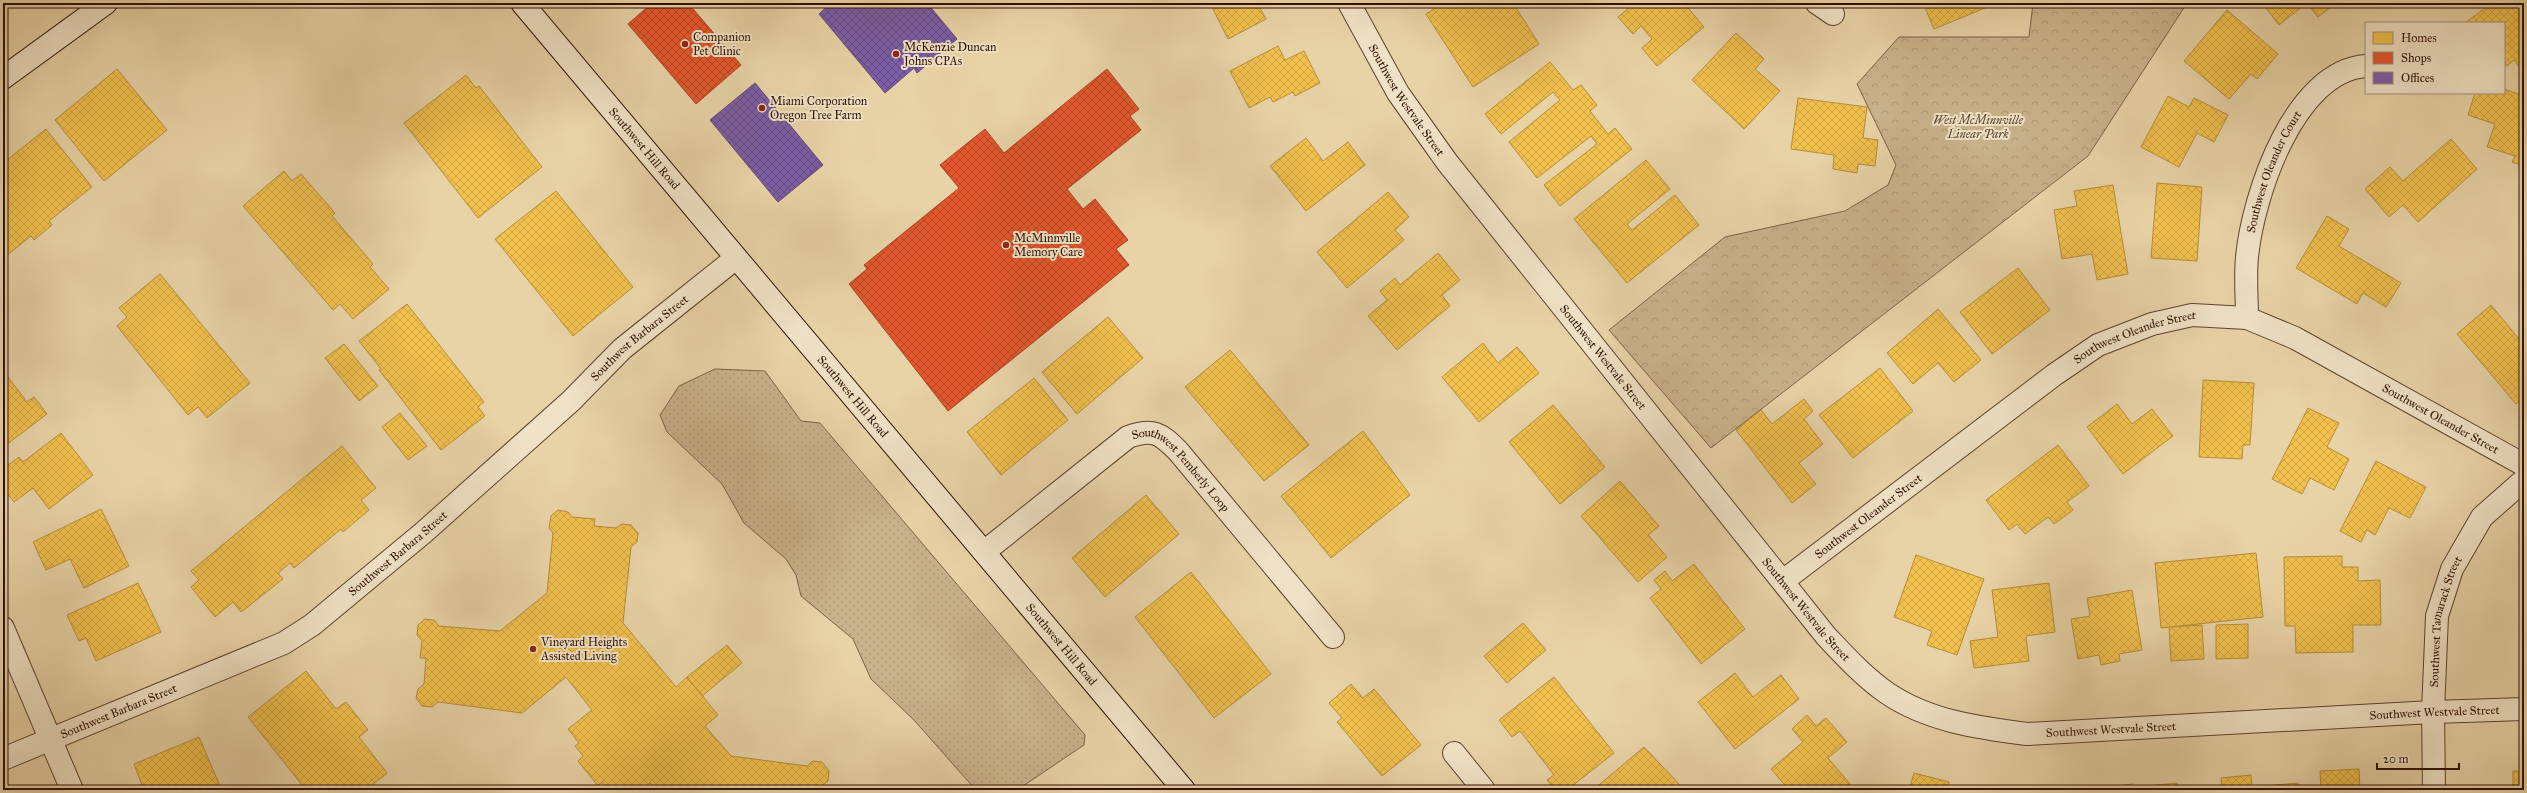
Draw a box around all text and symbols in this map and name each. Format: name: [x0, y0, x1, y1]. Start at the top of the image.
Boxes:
legend: [2365, 22, 2505, 94]
place label: Companion Pet Clinic: [693, 30, 751, 58]
text: Homes: [2401, 31, 2437, 45]
marker: Companion Pet Clinic: [680, 39, 690, 49]
place label: McKenzie Duncan Johns CPAs: [902, 40, 997, 69]
street label: Southwest Westvale Street: [1366, 42, 1448, 159]
marker: McKenzie Duncan Johns CPAs: [891, 49, 901, 59]
text: Shops: [2401, 51, 2431, 65]
text: Offices: [2401, 71, 2434, 85]
place label: Miami Corporation Oregon Tree Farm: [770, 94, 868, 123]
marker: Miami Corporation Oregon Tree Farm: [757, 103, 767, 113]
street label: Southwest Hill Road: [606, 105, 683, 192]
street label: Southwest Oleander Court: [2244, 107, 2305, 234]
park label: West McMinnville Linear Park: [1933, 113, 2023, 141]
place label: McMinnville Memory Care: [1014, 231, 1083, 259]
marker: McMinnville Memory Care: [1001, 240, 1011, 250]
street label: Southwest Barbara Street: [588, 291, 692, 384]
street label: Southwest Westvale Street: [1557, 302, 1650, 413]
street label: Southwest Oleander Street: [2071, 308, 2197, 367]
street label: Southwest Hill Road: [814, 353, 891, 440]
street label: Southwest Oleander Street: [2380, 381, 2502, 457]
street label: Southwest Pemberly Loop: [1130, 426, 1233, 514]
street label: Southwest Oleander Street: [1812, 471, 1925, 562]
street label: Southwest Barbara Street: [346, 507, 451, 599]
street label: Southwest Tamarack Street: [2427, 553, 2465, 688]
street label: Southwest Westvale Street: [1759, 555, 1854, 665]
street label: Southwest Hill Road: [1023, 601, 1100, 688]
place label: Vineyard Heights Assisted Living: [540, 635, 627, 664]
marker: Vineyard Heights Assisted Living: [528, 644, 538, 654]
street label: Southwest Barbara Street: [58, 681, 180, 742]
street label: Southwest Westvale Street: [2369, 703, 2501, 722]
street label: Southwest Westvale Street: [2046, 719, 2177, 740]
scale bar: [2377, 745, 2459, 771]
text: 20 m: [2383, 752, 2409, 766]

